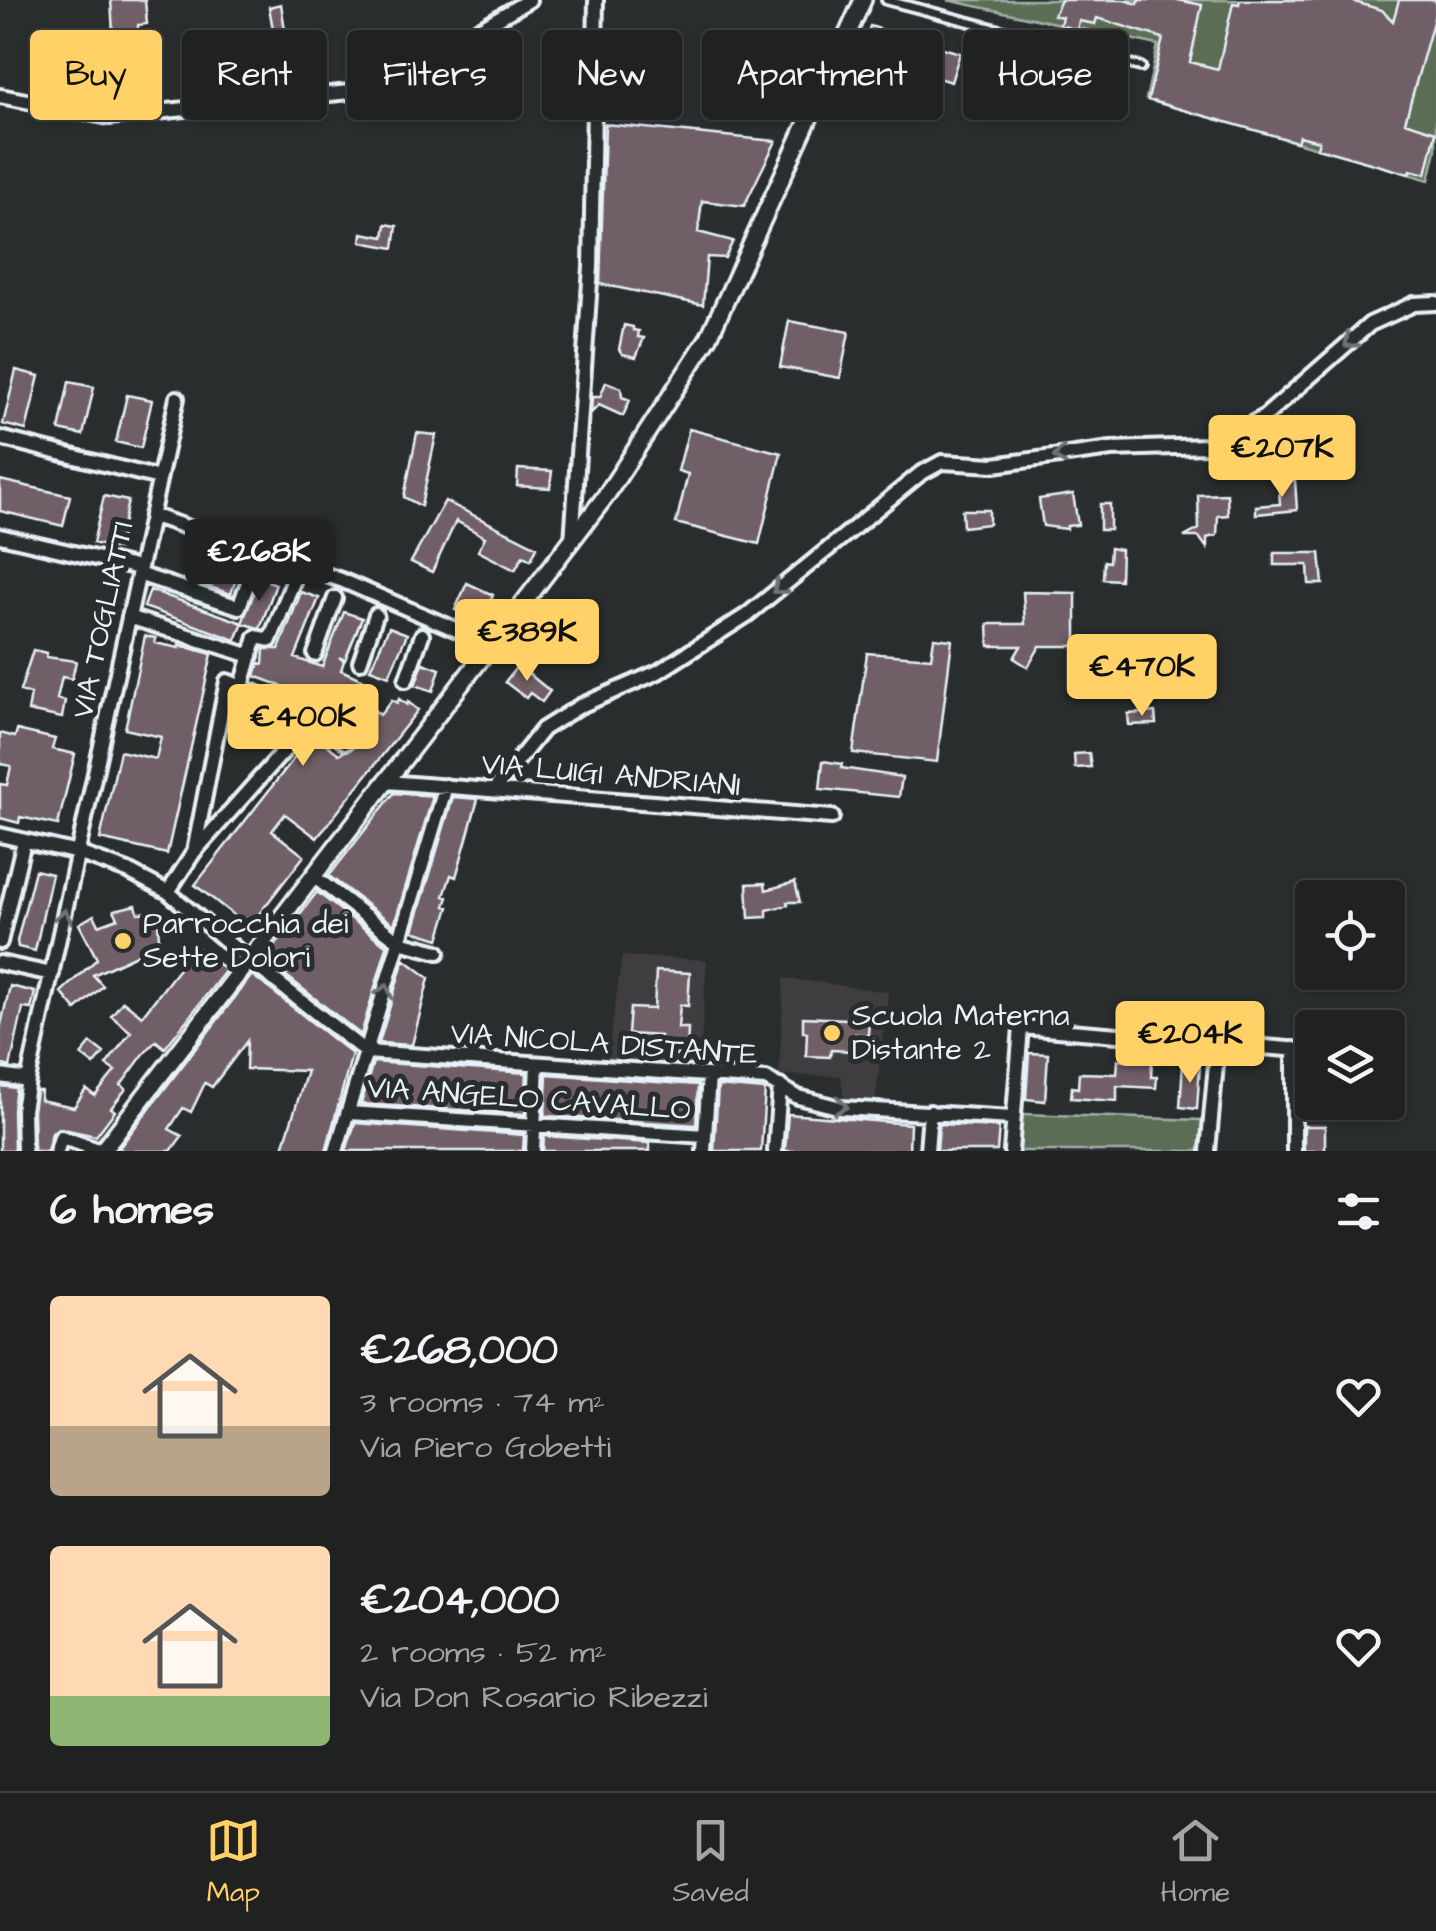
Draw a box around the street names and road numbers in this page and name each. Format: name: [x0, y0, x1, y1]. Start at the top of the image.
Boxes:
street label: VIA TOGLIATTI: [62, 518, 144, 722]
street label: VIA LUIGI ANDRIANI: [480, 743, 742, 807]
street label: VIA NICOLA DISTANTE: [449, 1012, 759, 1076]
street label: VIA ANGELO CAVALLO: [366, 1067, 692, 1131]

